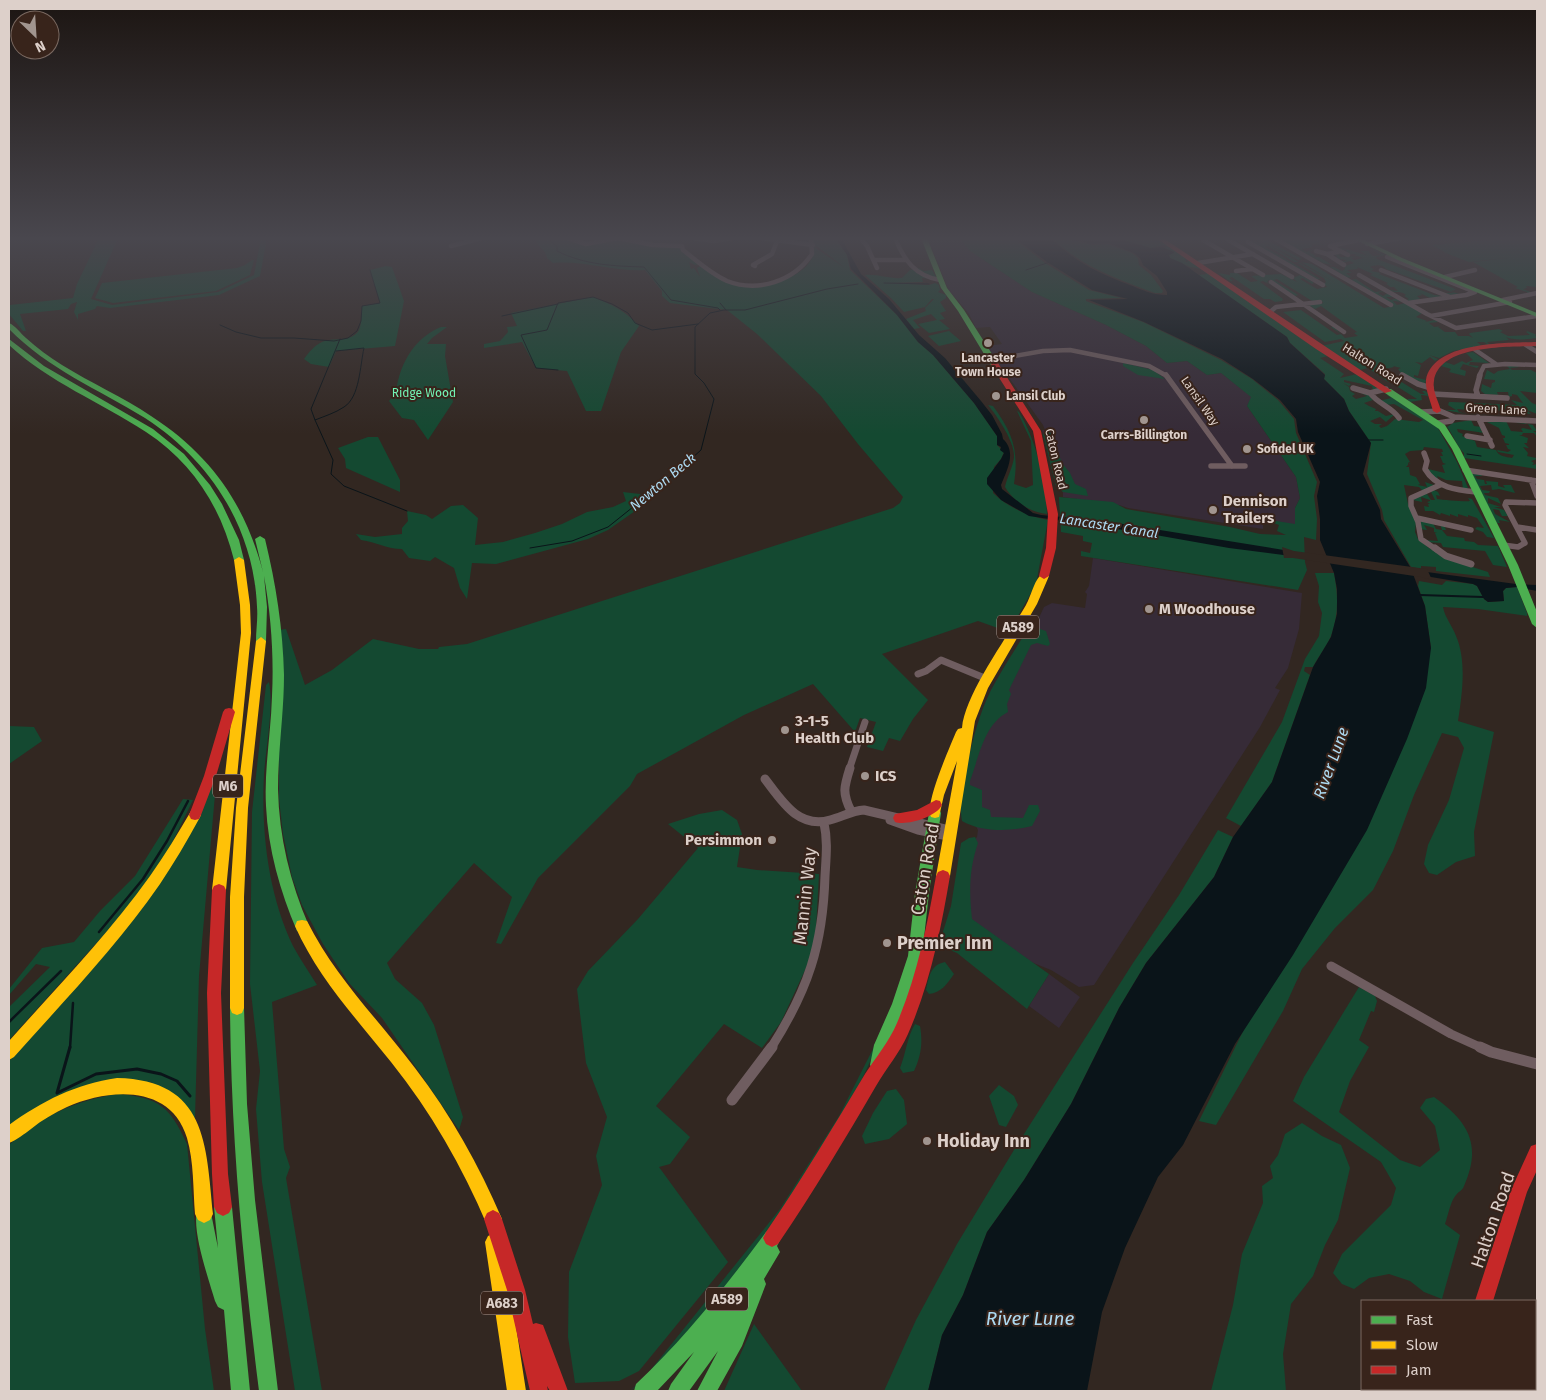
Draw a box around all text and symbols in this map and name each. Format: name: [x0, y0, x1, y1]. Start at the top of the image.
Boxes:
north arrow: [10, 10, 60, 60]
text: N: [32, 37, 48, 56]
marker: Lancaster Town House: [982, 337, 994, 349]
street label: Halton Road: [1340, 340, 1404, 388]
place label: Lancaster Town House: [955, 351, 1021, 379]
street label: Lansil Way: [1178, 374, 1222, 428]
park label: Ridge Wood: [392, 386, 456, 400]
place label: Lansil Club: [1006, 389, 1066, 403]
marker: Lansil Club: [990, 390, 1002, 402]
street label: Green Lane: [1465, 400, 1527, 418]
marker: Carrs-Billington: [1138, 414, 1150, 426]
street label: Caton Road: [1042, 427, 1070, 491]
place label: Carrs-Billington: [1101, 428, 1187, 442]
place label: Sofidel UK: [1257, 442, 1314, 456]
marker: Sofidel UK: [1241, 443, 1253, 455]
water label: Newton Beck: [627, 449, 700, 515]
place label: Dennison Trailers: [1223, 492, 1287, 527]
marker: Dennison Trailers: [1207, 504, 1219, 516]
water label: Lancaster Canal: [1058, 510, 1160, 542]
place label: M Woodhouse: [1159, 600, 1255, 618]
marker: M Woodhouse: [1143, 603, 1155, 615]
road number: A589: [997, 616, 1039, 638]
place label: 3-1-5 Health Club: [794, 712, 874, 747]
marker: 3-1-5 Health Club: [779, 724, 791, 736]
water label: River Lune: [1309, 725, 1353, 801]
place label: ICS: [875, 767, 897, 785]
marker: ICS: [859, 770, 871, 782]
road number: M6: [213, 774, 243, 798]
street label: Caton Road: [906, 821, 944, 917]
place label: Persimmon: [685, 831, 762, 849]
marker: Persimmon: [766, 834, 778, 846]
street label: Mannin Way: [789, 846, 821, 946]
place label: Premier Inn: [897, 932, 992, 954]
marker: Premier Inn: [881, 937, 893, 949]
place label: Holiday Inn: [937, 1130, 1030, 1152]
marker: Holiday Inn: [921, 1135, 933, 1147]
street label: Halton Road: [1466, 1169, 1520, 1271]
road number: A589: [706, 1288, 748, 1310]
road number: A683: [481, 1292, 523, 1315]
legend: [1361, 1300, 1536, 1390]
water label: River Lune: [986, 1307, 1075, 1330]
text: Fast: [1406, 1311, 1433, 1329]
text: Slow: [1406, 1336, 1438, 1354]
text: Jam: [1406, 1361, 1432, 1379]

